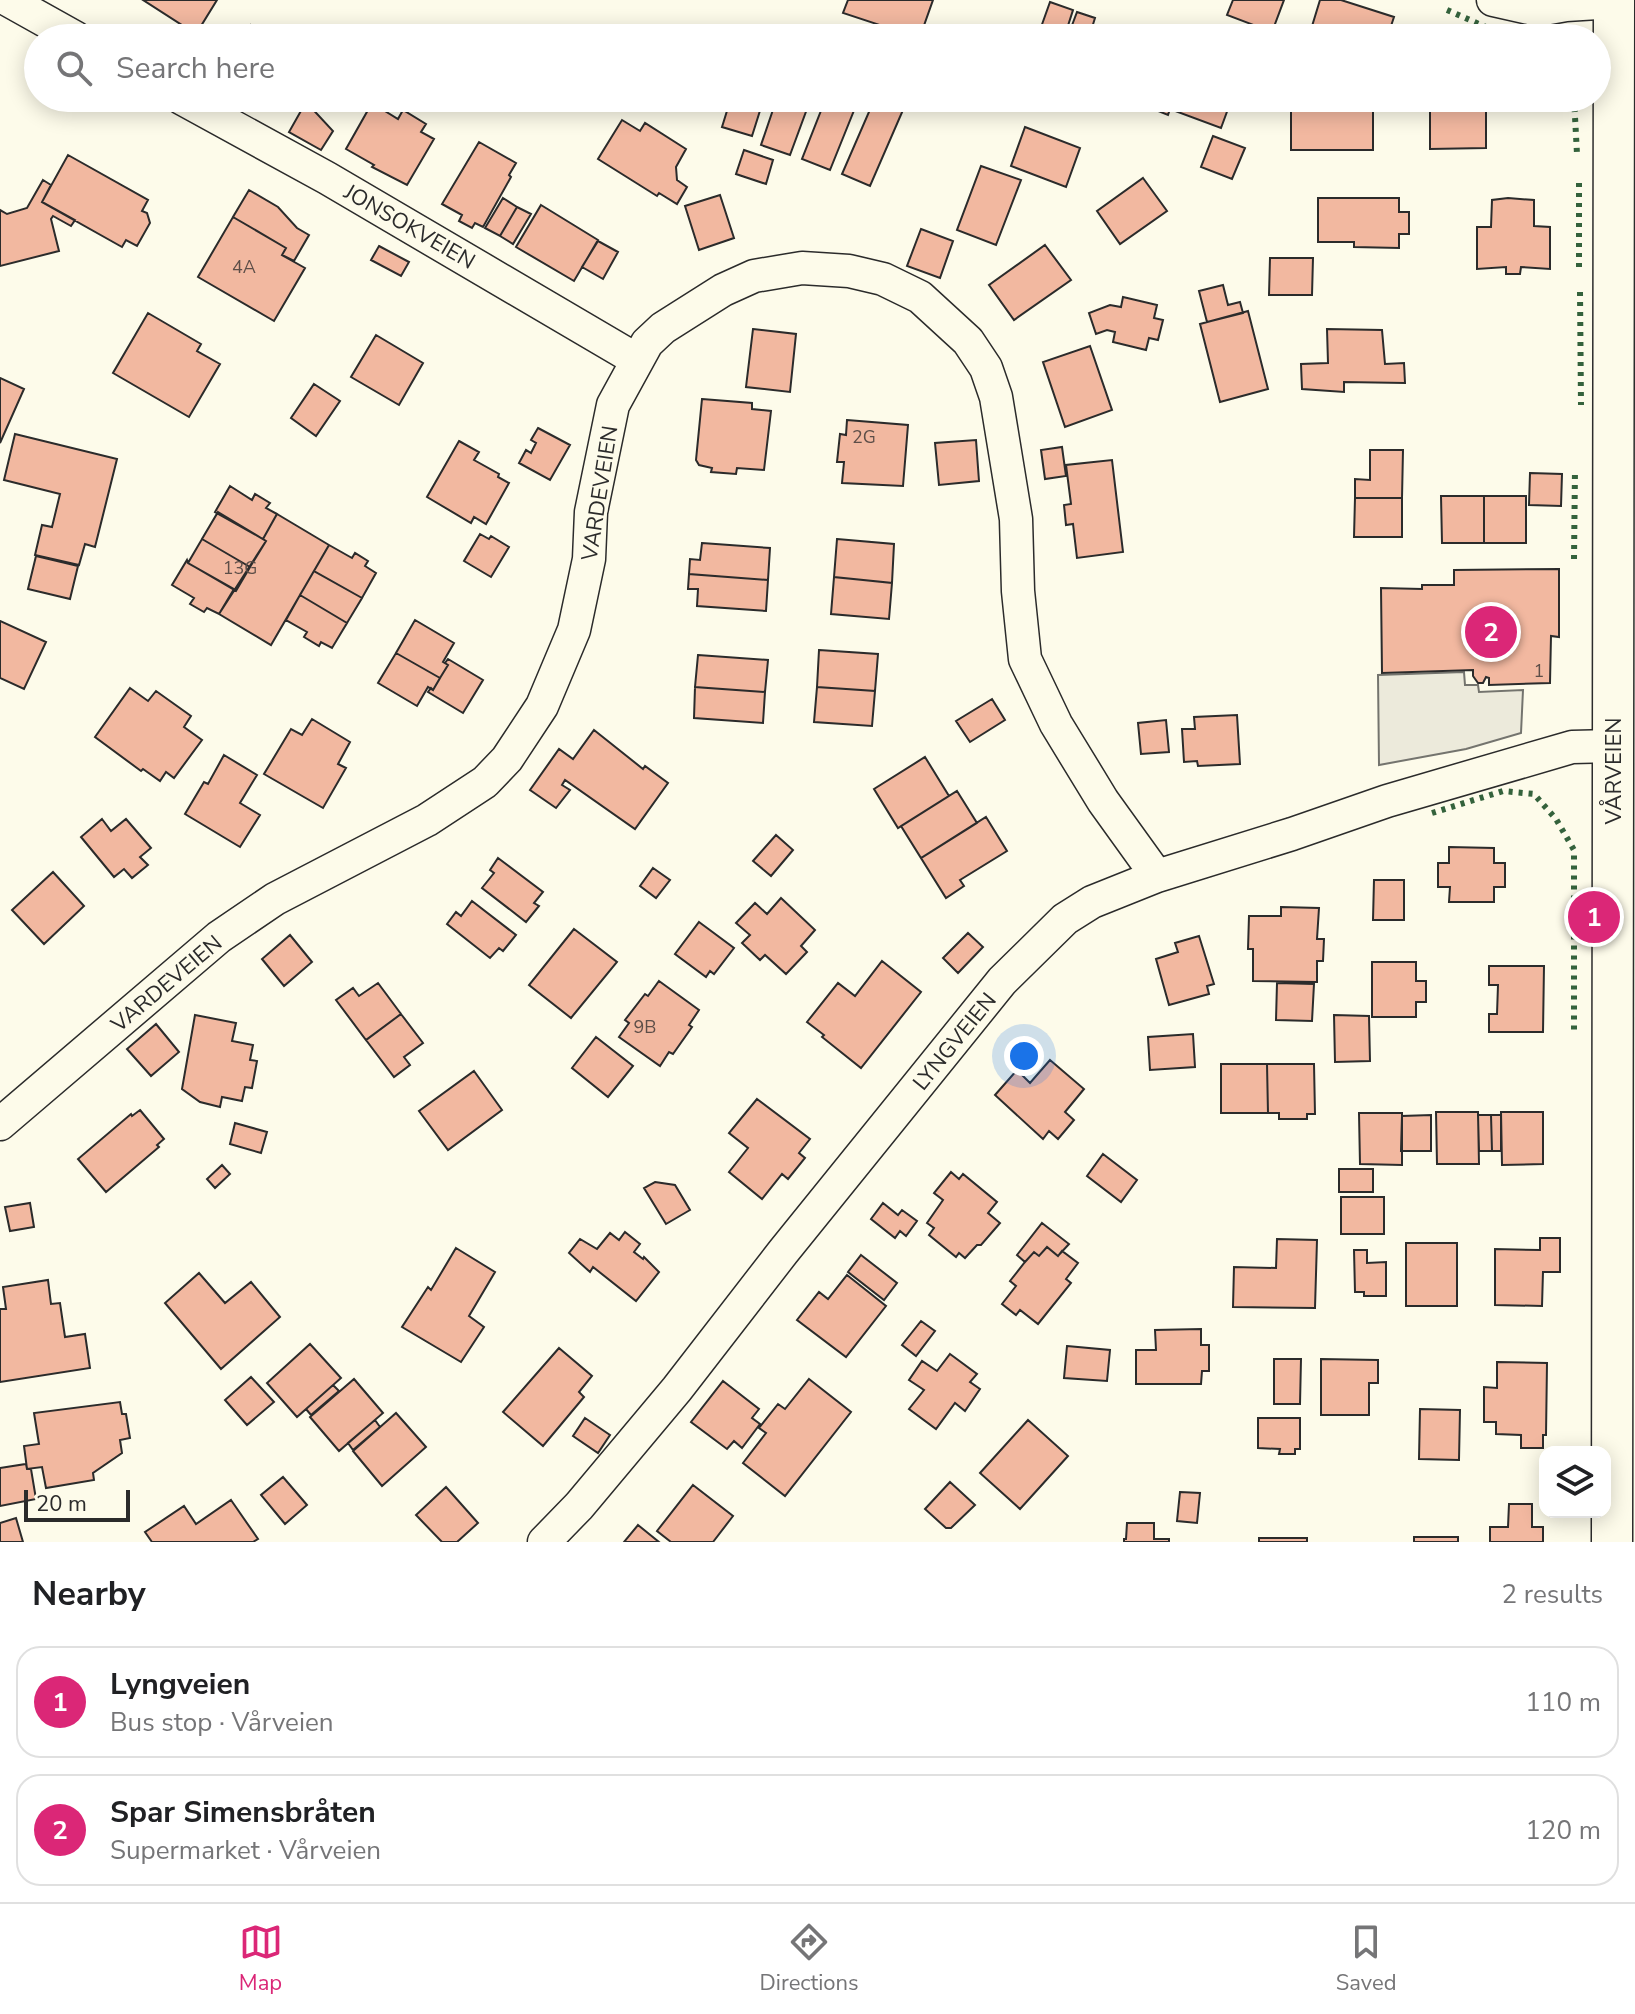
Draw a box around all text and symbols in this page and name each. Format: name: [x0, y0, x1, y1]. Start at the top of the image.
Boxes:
search box: [24, 24, 1611, 112]
icon: search: [52, 46, 96, 90]
text: Search here: [116, 48, 275, 89]
street label: JONSOKVEIEN: [338, 177, 481, 277]
house number: 4A: [232, 255, 256, 279]
street label: VARDEVEIEN: [574, 423, 625, 564]
house number: 2G: [852, 425, 876, 449]
house number: 13G: [223, 556, 257, 580]
pin: 2: [1465, 602, 1517, 662]
house number: 1: [1534, 659, 1544, 683]
street label: VÅRVEIEN: [1599, 717, 1629, 826]
pin: 1: [1568, 887, 1620, 947]
street label: VARDEVEIEN: [104, 928, 229, 1040]
street label: LYNGVEIEN: [906, 986, 1003, 1097]
house number: 9B: [634, 1015, 656, 1039]
your location: [1004, 1036, 1044, 1076]
map controls: [1539, 1446, 1611, 1518]
button: layers: [1539, 1446, 1611, 1518]
scale bar: [24, 1486, 130, 1522]
text: 20 m: [36, 1489, 87, 1519]
text: Nearby: [32, 1571, 146, 1617]
text: 2 results: [1502, 1577, 1603, 1612]
text: Lyngveien: [110, 1664, 250, 1705]
text: 1: [52, 1685, 68, 1720]
text: 110 m: [1525, 1685, 1601, 1720]
text: Bus stop · Vårveien: [110, 1705, 334, 1740]
text: Spar Simensbråten: [110, 1792, 376, 1833]
text: 2: [52, 1813, 68, 1848]
text: 120 m: [1525, 1813, 1601, 1848]
text: Supermarket · Vårveien: [110, 1833, 381, 1868]
tab: Map: [239, 1920, 283, 1998]
tab: Directions: [760, 1920, 859, 1998]
tab: Saved: [1336, 1920, 1396, 1998]

